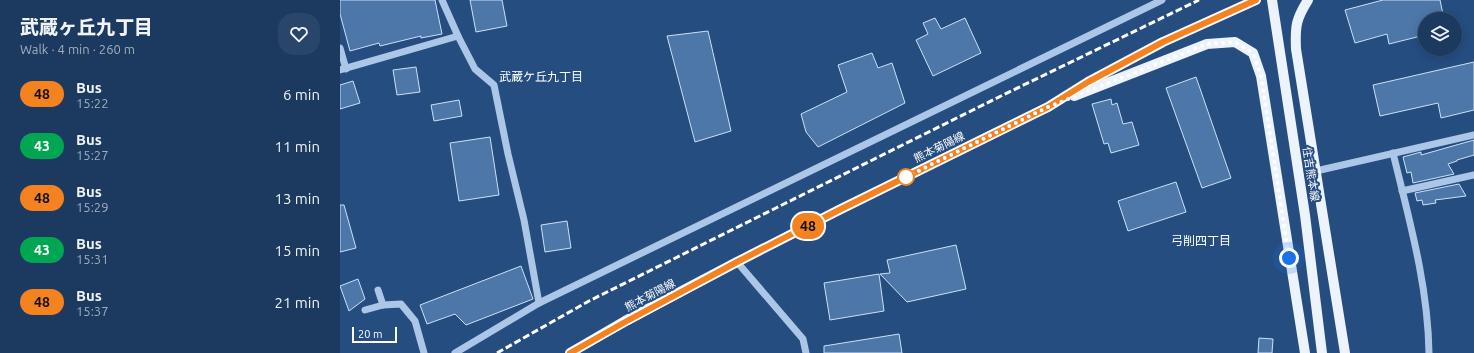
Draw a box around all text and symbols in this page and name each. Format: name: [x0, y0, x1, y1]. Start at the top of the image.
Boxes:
map controls: [1418, 12, 1462, 56]
button: layers: [1418, 12, 1462, 56]
button: heart: [278, 13, 320, 55]
text: 武蔵ヶ丘九丁目: [20, 16, 153, 38]
text: Walk · 4 min · 260 m: [20, 42, 135, 56]
district label: 武蔵ケ丘九丁目: [499, 70, 583, 83]
text: Bus: [76, 79, 102, 96]
text: 48: [34, 86, 50, 102]
text: 6 min: [283, 86, 320, 103]
text: 15:22: [76, 96, 109, 110]
street label: 熊本菊陽線: [912, 130, 966, 164]
text: Bus: [76, 131, 102, 148]
text: 43: [34, 138, 50, 154]
text: 11 min: [274, 138, 320, 155]
street label: 住吉熊本線: [1301, 146, 1321, 202]
text: 15:27: [76, 148, 109, 162]
unlabelled marker: [897, 168, 915, 186]
text: Bus: [76, 183, 102, 200]
text: 48: [34, 190, 50, 206]
text: 13 min: [274, 190, 320, 207]
text: 15:29: [76, 200, 109, 214]
line badge: 48: [790, 213, 826, 239]
text: 48: [800, 218, 816, 234]
district label: 弓削四丁目: [1171, 234, 1231, 247]
text: Bus: [76, 235, 102, 252]
text: 43: [34, 242, 50, 258]
text: 15 min: [274, 242, 320, 259]
your location: [1279, 248, 1299, 268]
text: 15:31: [76, 252, 109, 266]
street label: 熊本菊陽線: [623, 277, 677, 313]
text: Bus: [76, 287, 102, 304]
text: 48: [34, 294, 50, 310]
text: 21 min: [274, 294, 320, 311]
text: 15:37: [76, 304, 109, 318]
scale bar: [352, 325, 397, 344]
text: 20 m: [358, 328, 382, 340]

